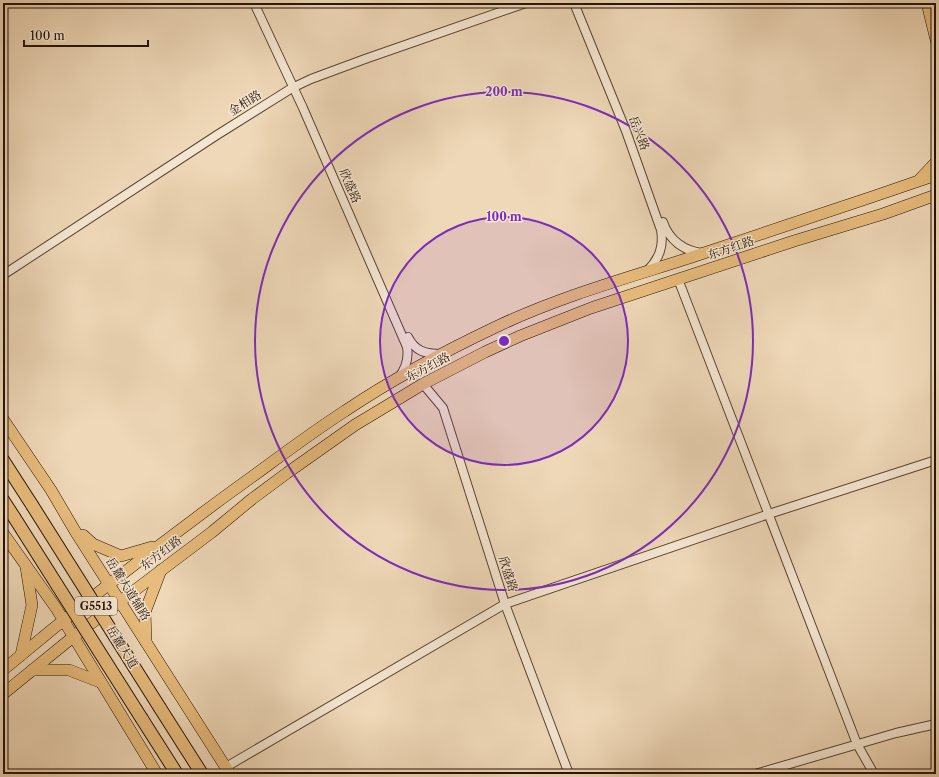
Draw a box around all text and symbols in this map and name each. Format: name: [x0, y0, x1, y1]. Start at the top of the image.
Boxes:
scale bar: [24, 22, 148, 48]
text: 100 m: [30, 28, 65, 43]
text: 200 m: [485, 84, 523, 99]
street label: 金相路: [225, 87, 264, 118]
street label: 岳兴路: [626, 113, 653, 152]
street label: 欣盛路: [337, 166, 364, 205]
text: 100 m: [486, 209, 522, 224]
street label: 东方红路: [706, 233, 756, 262]
centre of rings: [497, 334, 511, 348]
street label: 东方红路: [403, 349, 452, 384]
street label: 东方红路: [137, 532, 184, 573]
street label: 岳麓大道辅路: [103, 554, 154, 623]
street label: 欣盛路: [496, 554, 521, 593]
road number: G5513: [75, 597, 117, 615]
street label: 岳麓大道: [103, 622, 142, 671]

